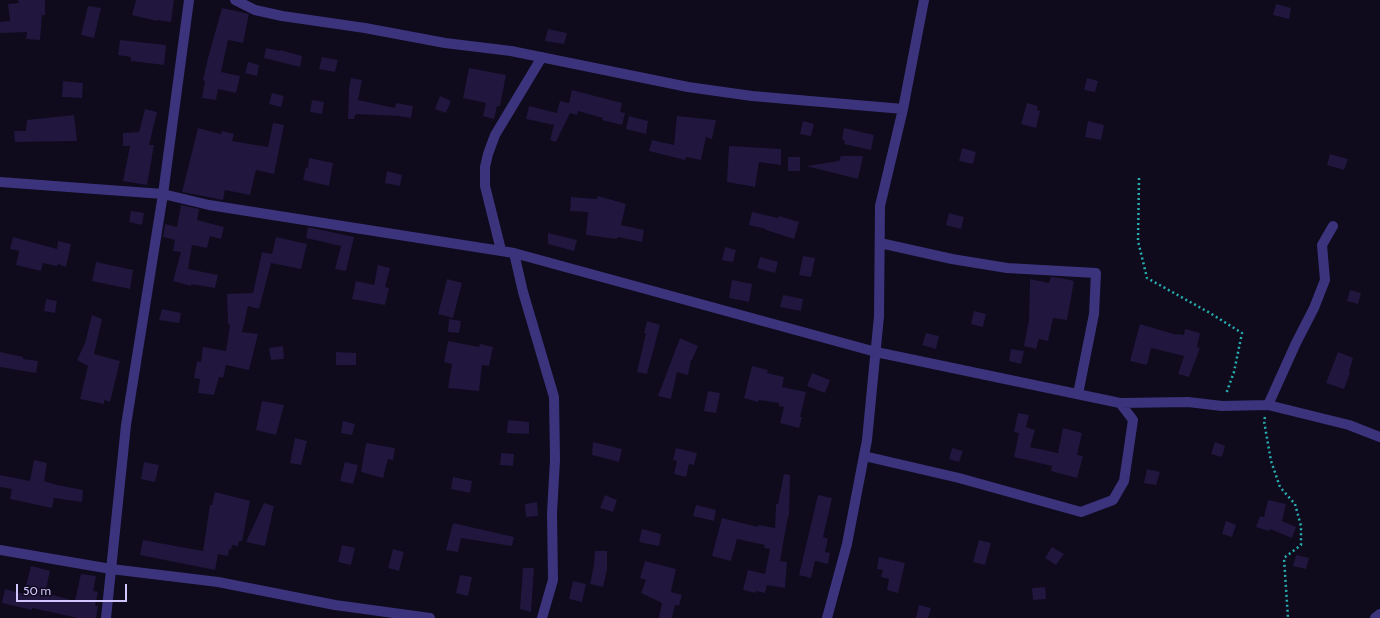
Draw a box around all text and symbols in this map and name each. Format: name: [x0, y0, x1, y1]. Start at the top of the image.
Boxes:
scale bar: [18, 576, 129, 602]
text: 50 m: [23, 583, 51, 598]

